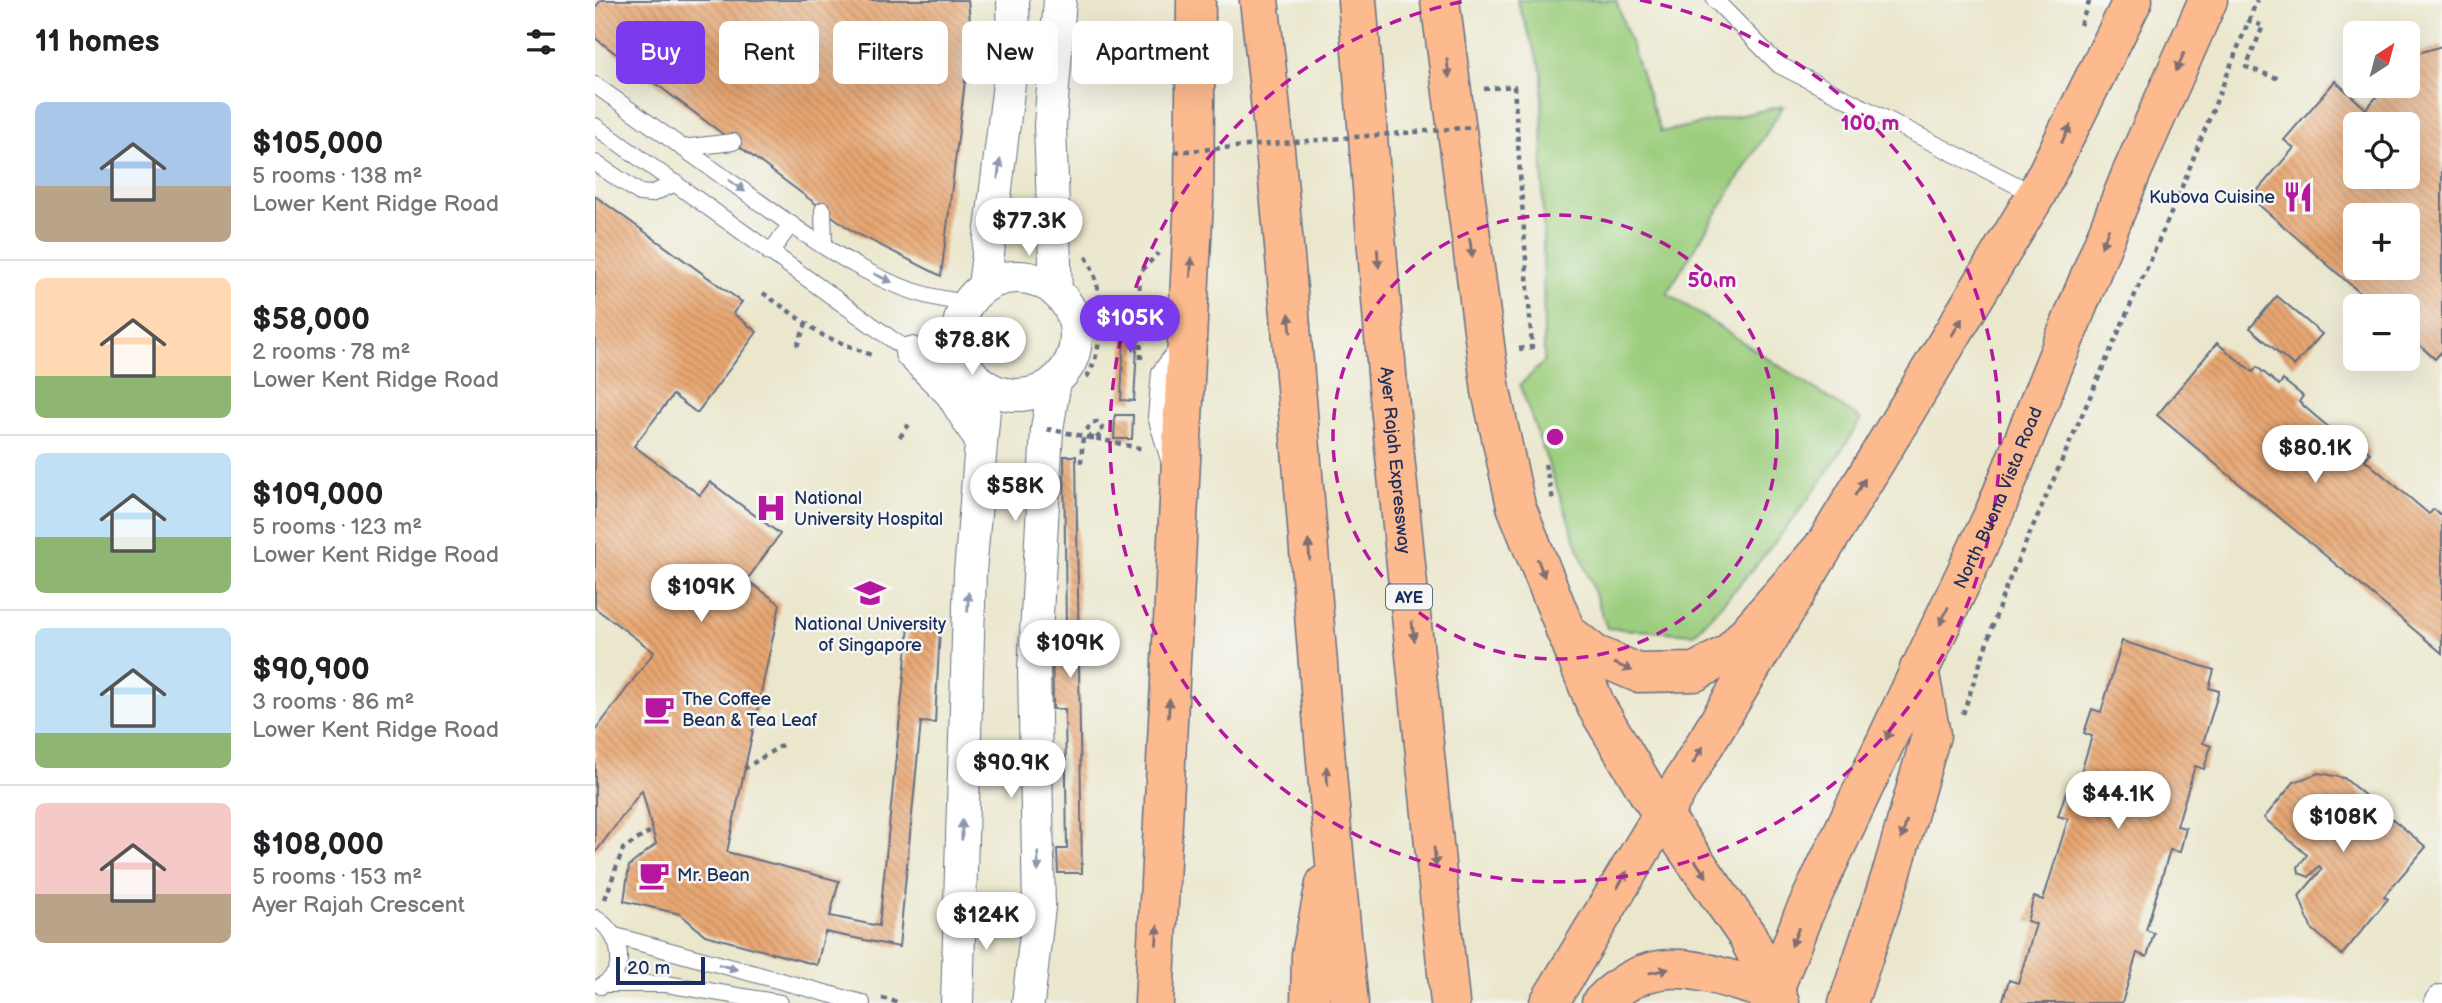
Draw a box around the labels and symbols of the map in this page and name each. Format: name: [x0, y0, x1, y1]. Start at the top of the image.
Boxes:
north arrow: [2343, 21, 2420, 98]
one-way arrow: [2174, 52, 2185, 73]
one-way arrow: [1443, 57, 1454, 79]
text: 100 m: [1841, 111, 1899, 136]
one-way arrow: [2060, 124, 2071, 144]
one-way arrow: [993, 158, 1004, 180]
one-way arrow: [728, 179, 746, 193]
restaurant icon: Kubova Cuisine: [2281, 180, 2315, 214]
place label: Kubova Cuisine: [2149, 187, 2275, 208]
pin: $77.3K: [972, 198, 1086, 258]
one-way arrow: [2100, 227, 2111, 248]
one-way arrow: [1466, 237, 1477, 259]
one-way arrow: [1373, 247, 1384, 269]
one-way arrow: [1185, 256, 1196, 278]
text: 50 m: [1688, 268, 1736, 293]
one-way arrow: [873, 273, 894, 284]
pin: $105K: [1081, 296, 1179, 355]
one-way arrow: [1284, 312, 1295, 334]
one-way arrow: [1950, 317, 1963, 336]
pin: $78.8K: [915, 318, 1029, 377]
street label: Ayer Rajah Expressway: [1376, 366, 1415, 556]
street label: North Buona Vista Road: [1950, 404, 2047, 592]
centre of rings: [1543, 425, 1567, 449]
pin: $80.1K: [2258, 426, 2372, 485]
pin: $58K: [974, 463, 1056, 523]
one-way arrow: [1853, 478, 1866, 497]
place label: National University Hospital: [794, 488, 943, 530]
hospital icon: National University Hospital: [754, 491, 788, 525]
one-way arrow: [1303, 538, 1314, 560]
one-way arrow: [1535, 558, 1546, 579]
pin: $109K: [652, 564, 750, 624]
school or university icon: National University of Singapore: [853, 576, 887, 610]
road number: AYE: [1386, 584, 1432, 610]
one-way arrow: [963, 591, 974, 613]
one-way arrow: [1939, 606, 1950, 627]
place label: National University of Singapore: [794, 614, 947, 656]
pin: $109K: [1021, 620, 1119, 680]
one-way arrow: [1407, 620, 1418, 642]
one-way arrow: [1613, 661, 1634, 672]
place label: The Coffee Bean & Tea Leaf: [682, 689, 818, 731]
cafe icon: The Coffee Bean & Tea Leaf: [642, 692, 676, 726]
one-way arrow: [1163, 696, 1174, 718]
one-way arrow: [1885, 721, 1896, 741]
pin: $90.9K: [954, 740, 1068, 800]
one-way arrow: [1692, 745, 1704, 764]
one-way arrow: [1321, 765, 1332, 787]
pin: $44.1K: [2061, 772, 2175, 831]
pin: $108K: [2294, 794, 2392, 854]
one-way arrow: [957, 819, 968, 841]
one-way arrow: [1898, 820, 1908, 841]
one-way arrow: [1430, 846, 1441, 868]
one-way arrow: [1033, 851, 1044, 873]
cafe icon: Mr. Bean: [637, 858, 671, 892]
one-way arrow: [1694, 859, 1707, 878]
place label: Mr. Bean: [677, 865, 750, 886]
one-way arrow: [1616, 871, 1628, 890]
pin: $124K: [937, 892, 1035, 952]
one-way arrow: [1152, 924, 1163, 946]
one-way arrow: [1789, 927, 1800, 948]
scale bar: [616, 954, 705, 986]
one-way arrow: [717, 962, 739, 973]
one-way arrow: [1648, 965, 1670, 976]

